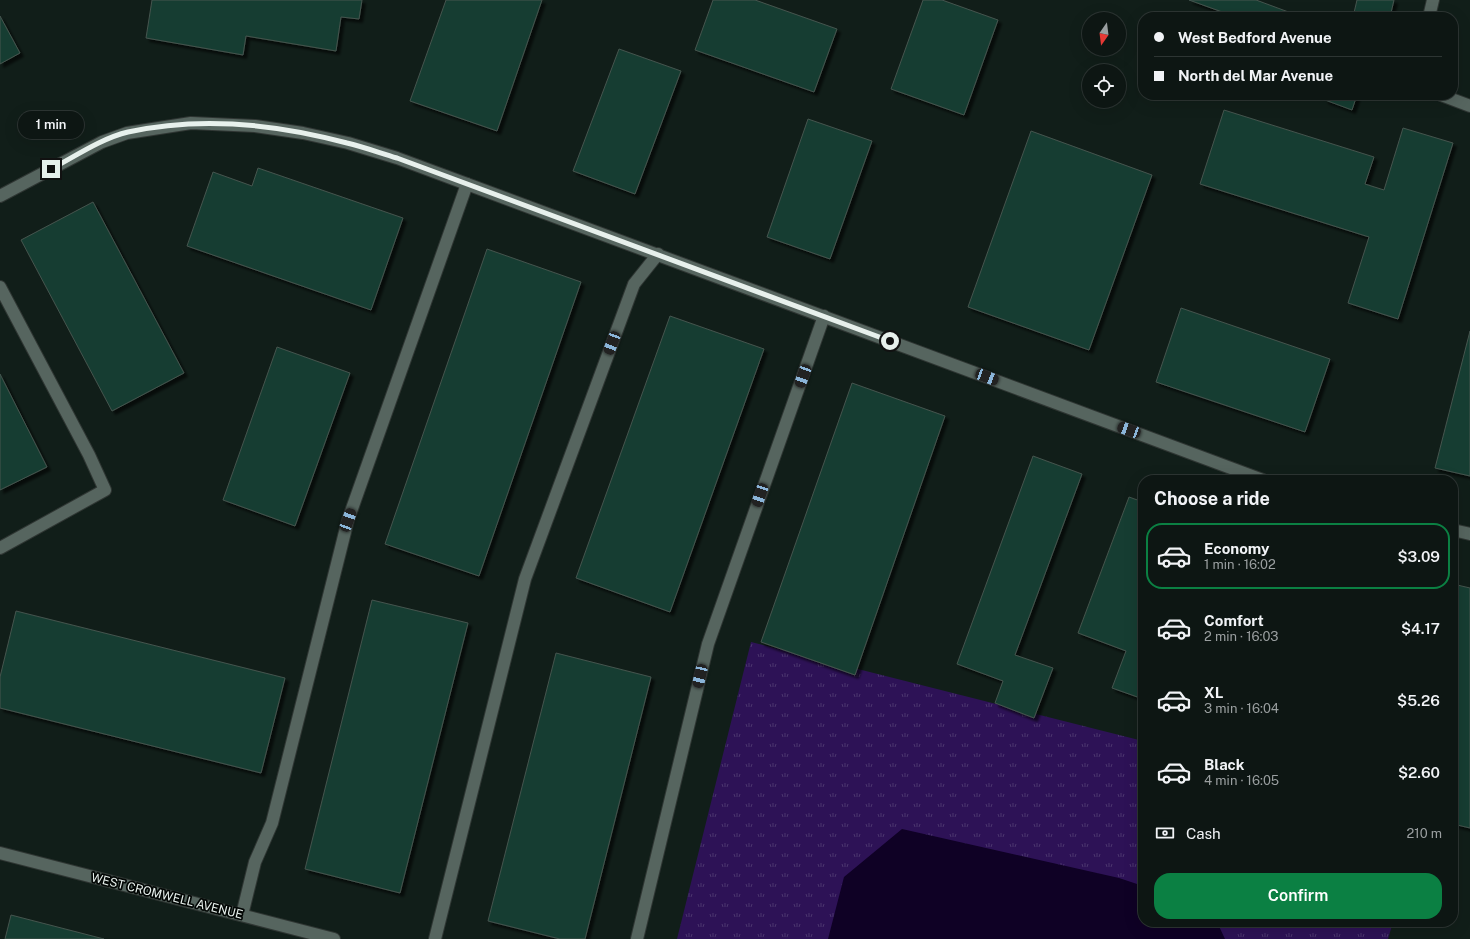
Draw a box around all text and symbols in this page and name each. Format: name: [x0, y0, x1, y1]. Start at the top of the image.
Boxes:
north arrow: [1082, 12, 1126, 56]
map controls: [1082, 12, 1126, 108]
text: West Bedford Avenue: [1178, 29, 1332, 46]
button: locate: [1082, 64, 1126, 108]
text: North del Mar Avenue: [1178, 67, 1333, 84]
callout: 1 min: [18, 111, 84, 139]
text: 1 min: [36, 117, 66, 132]
route end: [42, 160, 60, 178]
car: [602, 330, 622, 356]
route start: [881, 332, 899, 350]
car: [793, 363, 813, 389]
car: [974, 367, 1000, 387]
car: [1116, 420, 1142, 440]
car: [750, 482, 770, 508]
text: Choose a ride: [1154, 488, 1270, 509]
car: [338, 507, 358, 533]
icon: car: [1156, 538, 1192, 574]
text: Economy: [1204, 540, 1269, 557]
text: $3.09: [1397, 548, 1440, 565]
text: 1 min · 16:02: [1204, 557, 1276, 572]
icon: car: [1156, 610, 1192, 646]
text: Comfort: [1204, 612, 1264, 629]
text: $4.17: [1401, 620, 1440, 637]
text: 2 min · 16:03: [1204, 629, 1279, 644]
car: [691, 663, 709, 689]
icon: car: [1156, 682, 1192, 718]
text: XL: [1204, 684, 1223, 701]
text: $5.26: [1397, 692, 1440, 709]
text: 3 min · 16:04: [1204, 701, 1279, 716]
icon: car: [1156, 754, 1192, 790]
text: Black: [1204, 756, 1244, 773]
text: $2.60: [1398, 764, 1440, 781]
text: 4 min · 16:05: [1204, 773, 1279, 788]
icon: cash: [1154, 822, 1176, 844]
text: Cash: [1186, 825, 1221, 842]
text: 210 m: [1407, 826, 1442, 841]
street label: WEST CROMWELL AVENUE: [90, 870, 244, 922]
button: Confirm: [1154, 873, 1442, 919]

